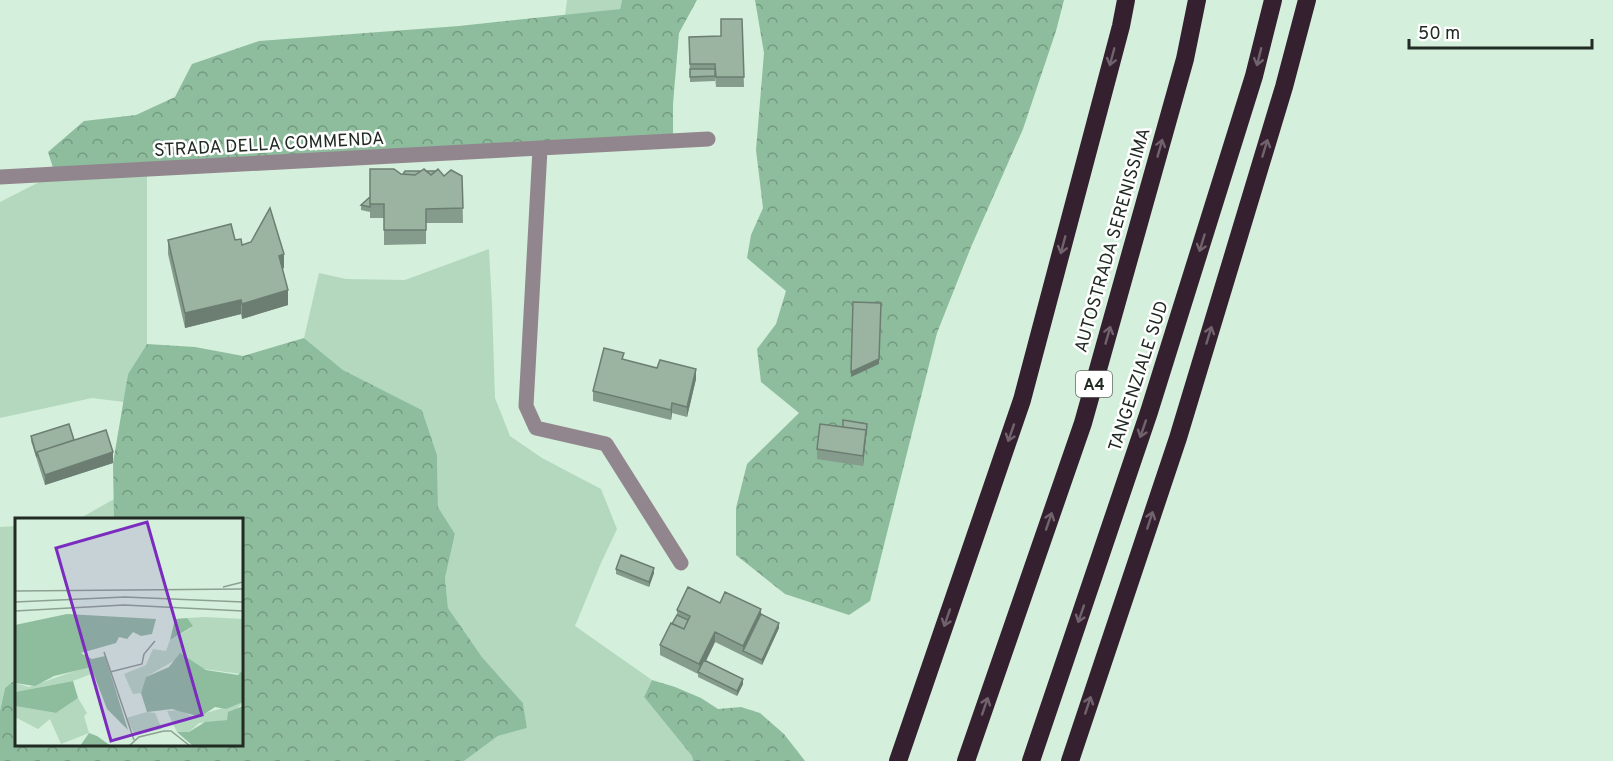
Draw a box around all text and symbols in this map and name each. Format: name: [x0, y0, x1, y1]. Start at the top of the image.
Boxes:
scale bar: [1409, 12, 1592, 50]
text: 50 m: [1418, 23, 1460, 46]
one-way arrow: [1106, 47, 1118, 66]
one-way arrow: [1253, 47, 1265, 66]
street label: AUTOSTRADA SERENISSIMA: [1070, 125, 1157, 356]
street label: STRADA DELLA COMMENDA: [153, 128, 385, 163]
one-way arrow: [1155, 139, 1166, 158]
one-way arrow: [1260, 139, 1271, 158]
one-way arrow: [1196, 233, 1207, 252]
one-way arrow: [1056, 236, 1068, 255]
street label: TANGENZIALE SUD: [1104, 298, 1175, 455]
one-way arrow: [1102, 326, 1114, 345]
one-way arrow: [1204, 326, 1215, 345]
road number: A4: [1076, 371, 1112, 397]
one-way arrow: [1137, 419, 1148, 438]
one-way arrow: [1004, 423, 1015, 442]
one-way arrow: [1145, 511, 1156, 530]
one-way arrow: [1045, 513, 1056, 531]
inset map: [15, 518, 243, 746]
one-way arrow: [1074, 604, 1085, 623]
one-way arrow: [941, 608, 952, 627]
one-way arrow: [981, 697, 992, 716]
one-way arrow: [1084, 697, 1095, 715]

